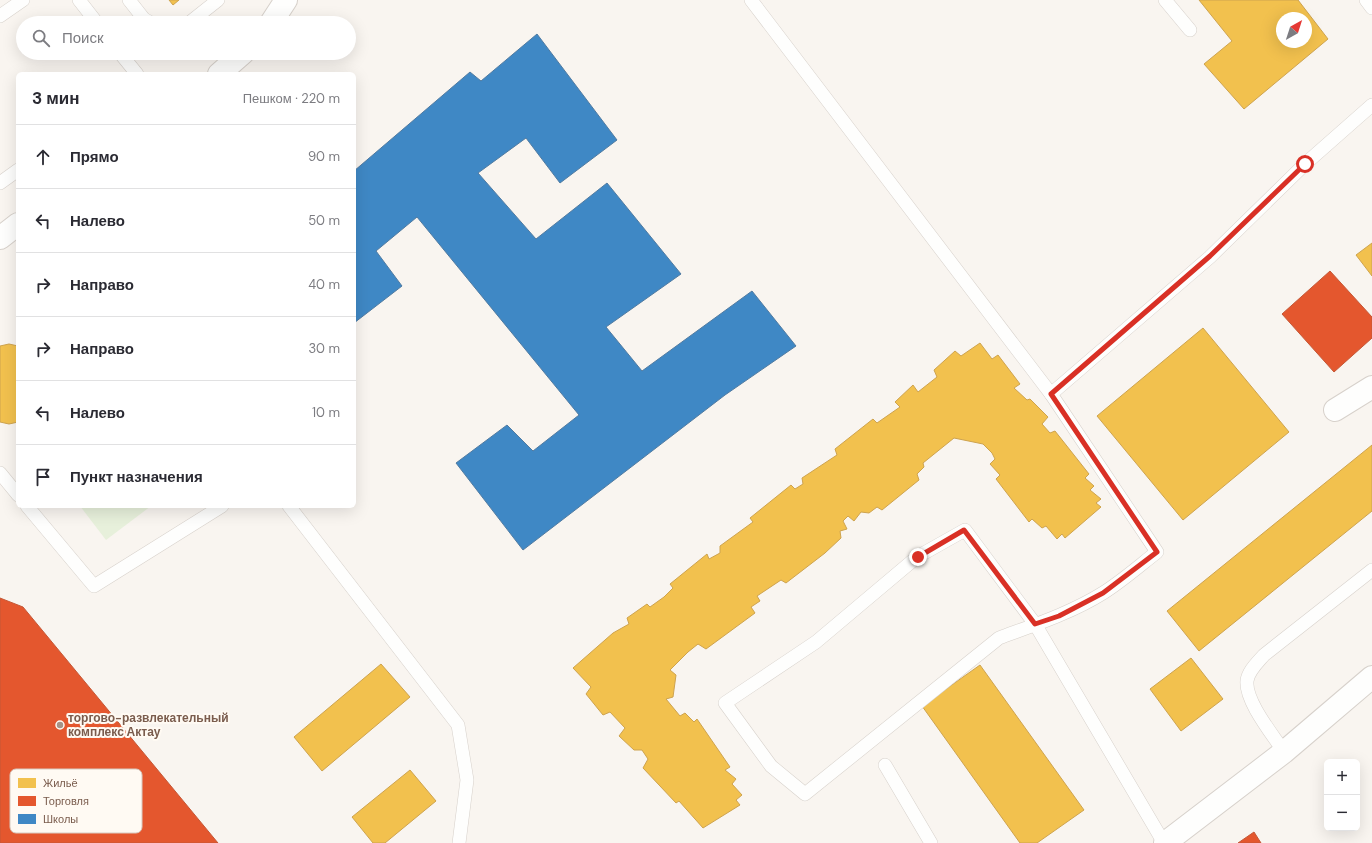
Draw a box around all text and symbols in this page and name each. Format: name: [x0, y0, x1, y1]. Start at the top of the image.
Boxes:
north arrow: [1276, 12, 1312, 48]
search box: [16, 16, 356, 60]
icon: search: [30, 27, 52, 49]
text: Поиск: [62, 28, 104, 48]
text: 3 мин: [32, 87, 80, 109]
text: Пешком · 220 m: [243, 90, 340, 107]
icon: ahead: [32, 146, 54, 168]
text: Прямо: [70, 147, 119, 167]
text: 90 m: [308, 148, 340, 165]
route start: [1296, 155, 1314, 173]
icon: left: [32, 210, 54, 232]
text: Налево: [70, 211, 125, 231]
text: 50 m: [308, 212, 340, 229]
icon: right: [32, 274, 54, 296]
text: Направо: [70, 275, 134, 295]
text: 40 m: [308, 276, 340, 293]
icon: right: [32, 338, 54, 360]
text: Направо: [70, 339, 134, 359]
text: 30 m: [308, 340, 340, 357]
icon: left: [32, 402, 54, 424]
text: Налево: [70, 403, 125, 423]
text: 10 m: [312, 404, 340, 421]
icon: arrive: [32, 466, 54, 488]
text: Пункт назначения: [70, 467, 203, 487]
route end: [909, 548, 927, 566]
place label: торгово-развлекательный комплекс Актау: [68, 710, 229, 740]
marker: торгово-развлекательный комплекс Актау: [55, 720, 65, 730]
map controls: [1324, 759, 1360, 831]
button: +: [1324, 759, 1360, 795]
legend: [10, 769, 142, 833]
text: Жильё: [43, 776, 78, 790]
text: Торговля: [43, 794, 89, 808]
button: −: [1324, 795, 1360, 831]
text: Школы: [43, 812, 78, 826]

